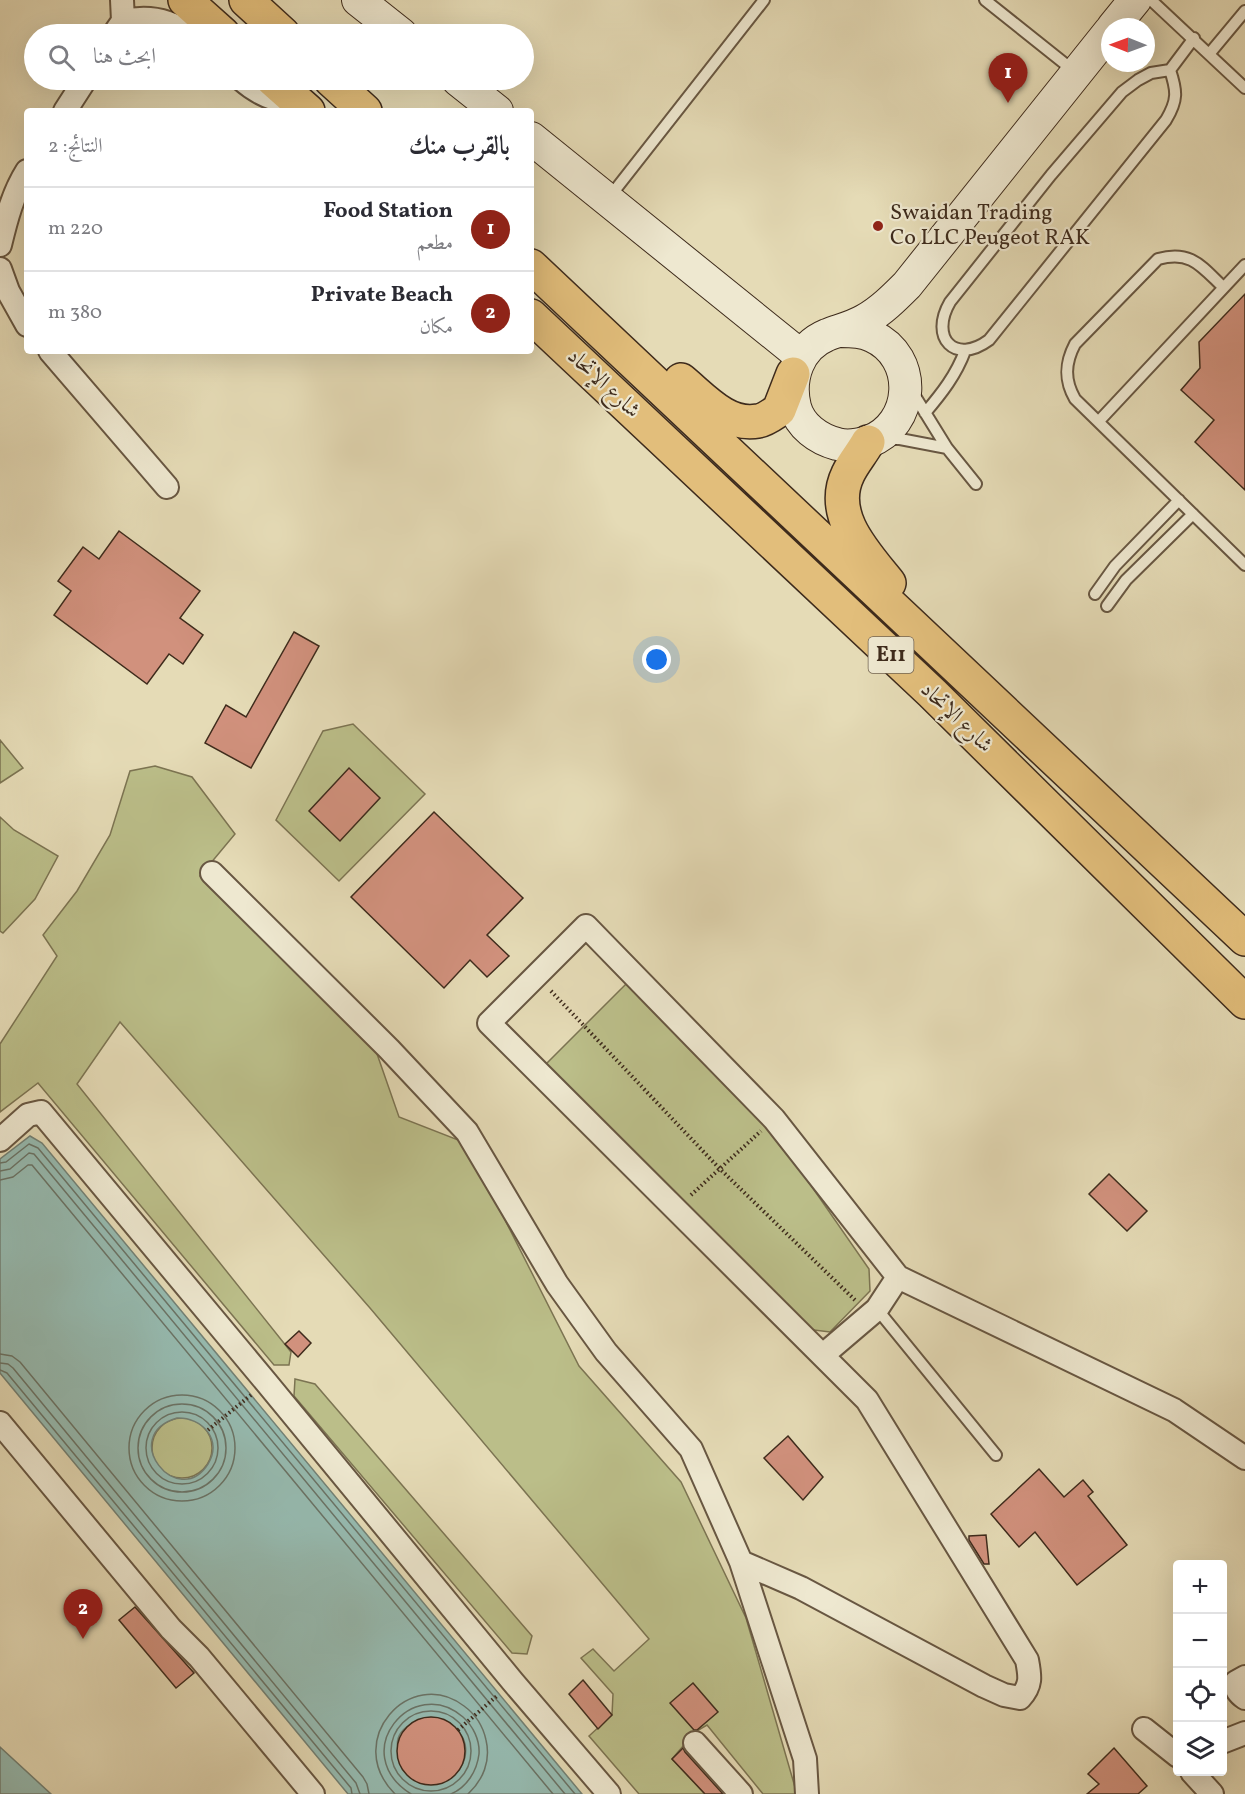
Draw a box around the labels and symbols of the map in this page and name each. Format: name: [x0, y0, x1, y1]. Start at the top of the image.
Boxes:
north arrow: [1101, 18, 1155, 72]
pin: 1: [988, 54, 1028, 103]
place label: Swaidan Trading Co LLC Peugeot RAK: [890, 198, 1090, 254]
marker: Swaidan Trading Co LLC Peugeot RAK: [871, 219, 885, 233]
street label: شارع الإتحاد: [559, 342, 647, 427]
road number: E11: [868, 637, 914, 673]
your location: [642, 645, 671, 674]
street label: شارع الإتحاد: [912, 675, 999, 761]
pin: 2: [64, 1590, 103, 1639]

